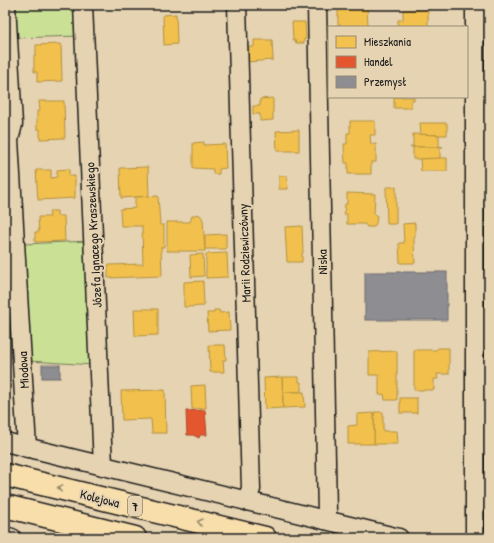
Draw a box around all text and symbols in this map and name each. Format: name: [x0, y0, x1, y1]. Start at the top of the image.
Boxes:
legend: [328, 26, 468, 98]
text: Mieszkania: [364, 33, 411, 50]
text: Handel: [364, 53, 393, 70]
text: Przemysł: [364, 73, 407, 90]
street label: Józefa Ignacego Kraszewskiego: [80, 162, 106, 308]
street label: Marii Rodziewiczówny: [233, 203, 255, 303]
street label: Niska: [313, 249, 331, 275]
street label: Miodowa: [13, 351, 33, 389]
street label: Kolejowa: [78, 484, 122, 512]
one-way arrow: [57, 485, 63, 493]
road number: 7: [128, 496, 142, 516]
one-way arrow: [197, 519, 203, 527]

